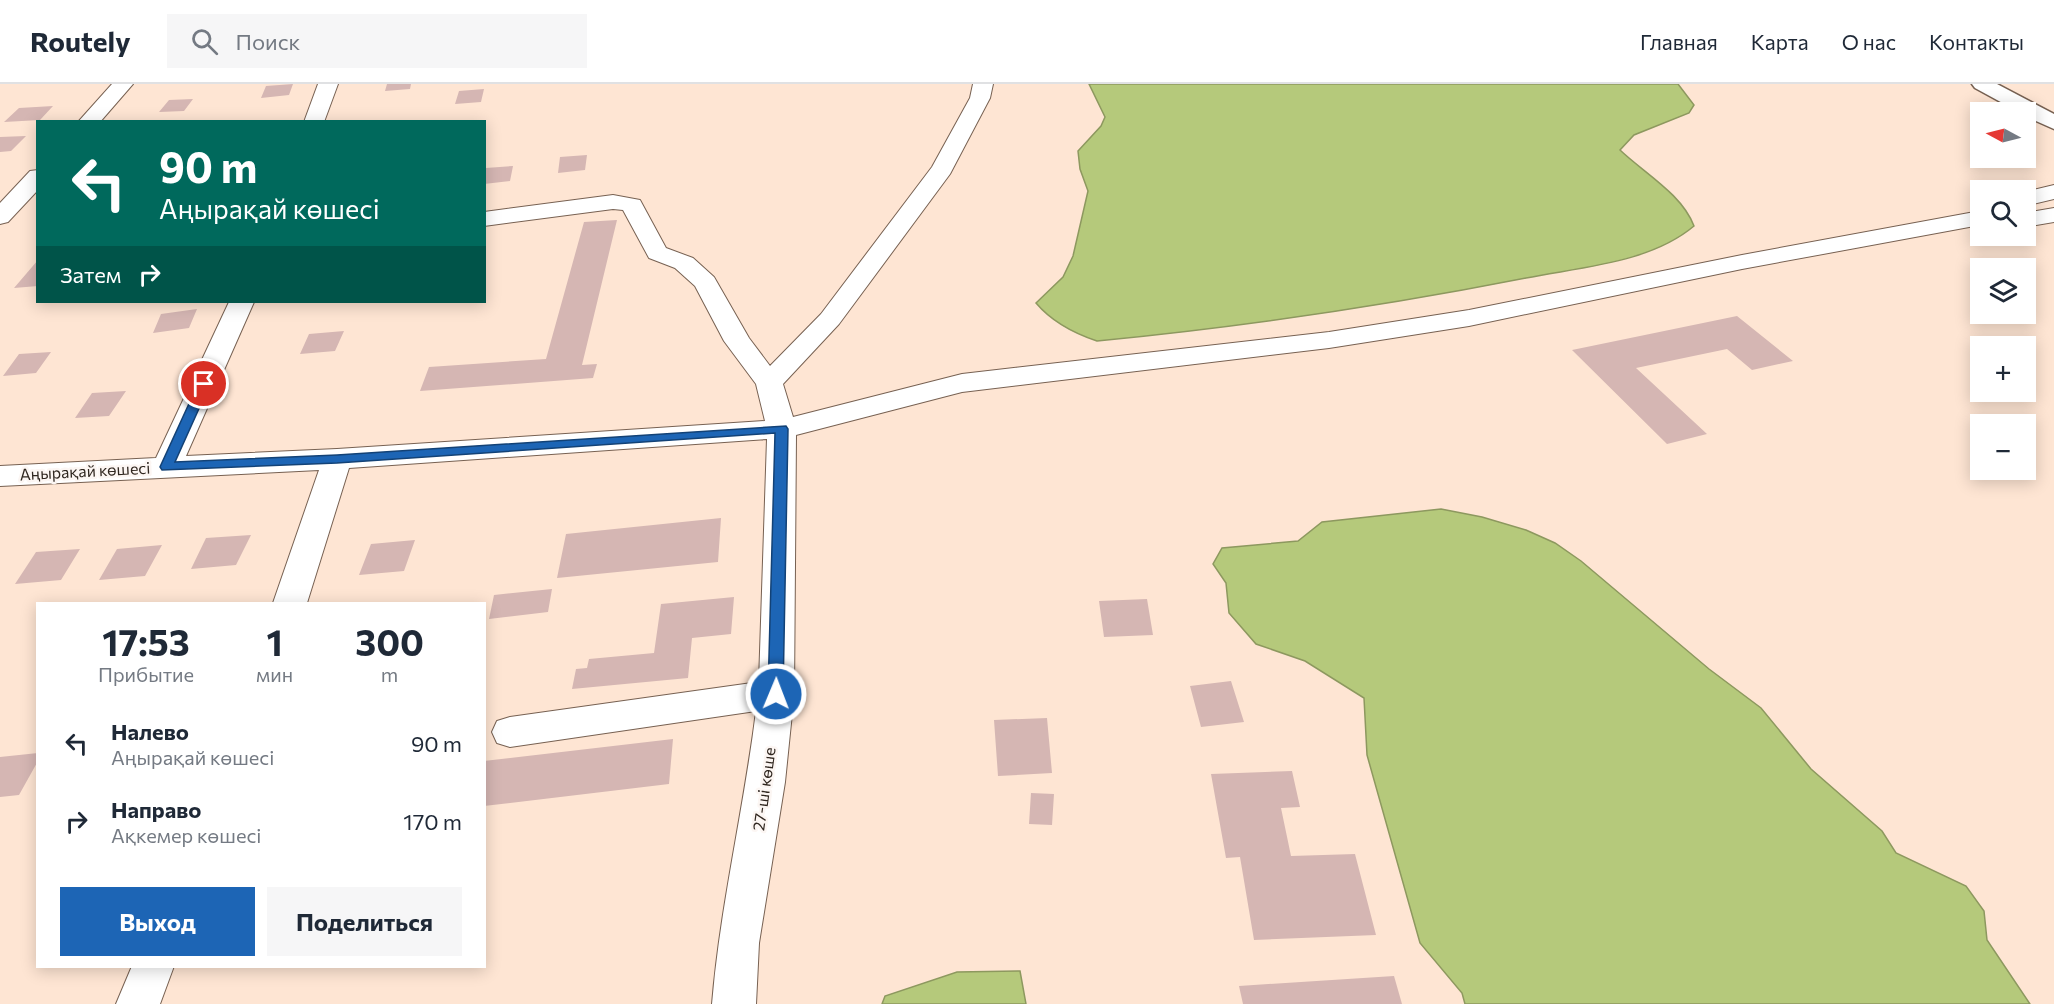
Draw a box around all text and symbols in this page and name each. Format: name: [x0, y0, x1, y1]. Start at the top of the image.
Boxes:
search box: [167, 14, 587, 68]
text: Routely: [30, 24, 131, 58]
icon: search: [188, 25, 221, 58]
text: Поиск: [236, 28, 300, 55]
text: Главная: [1640, 29, 1718, 54]
text: Карта: [1751, 29, 1809, 54]
text: О нас: [1842, 29, 1896, 54]
text: Контакты: [1929, 29, 2024, 54]
north arrow: [1970, 102, 2036, 168]
map controls: [1970, 102, 2036, 480]
text: 90 m: [159, 140, 258, 192]
icon: left: [60, 144, 138, 222]
button: search: [1970, 180, 2036, 246]
text: Аңырақай көшесі: [159, 192, 380, 225]
icon: right: [133, 258, 166, 291]
button: layers: [1970, 258, 2036, 324]
text: Затем: [60, 261, 121, 288]
button: +: [1970, 336, 2036, 402]
pin: [178, 358, 229, 409]
icon: arrive: [187, 367, 220, 400]
button: −: [1970, 414, 2036, 480]
street label: Аңырақай көшесі: [19, 458, 151, 483]
text: 17:53: [102, 619, 190, 663]
text: 1: [266, 619, 283, 663]
text: 300: [355, 619, 424, 663]
text: Прибытие: [98, 662, 194, 686]
text: мин: [256, 662, 293, 686]
text: m: [381, 662, 398, 686]
position arrow: [744, 662, 808, 726]
text: Налево: [111, 718, 189, 745]
icon: left: [60, 727, 93, 760]
text: 90 m: [411, 730, 462, 757]
text: Аңырақай көшесі: [111, 745, 274, 769]
street label: 27-ші көше: [748, 746, 779, 832]
text: Направо: [111, 796, 201, 823]
icon: right: [60, 805, 93, 838]
text: 170 m: [403, 808, 462, 835]
text: Ақкемер көшесі: [111, 823, 262, 847]
button: Выход: [60, 887, 255, 956]
button: Поделиться: [267, 887, 462, 956]

